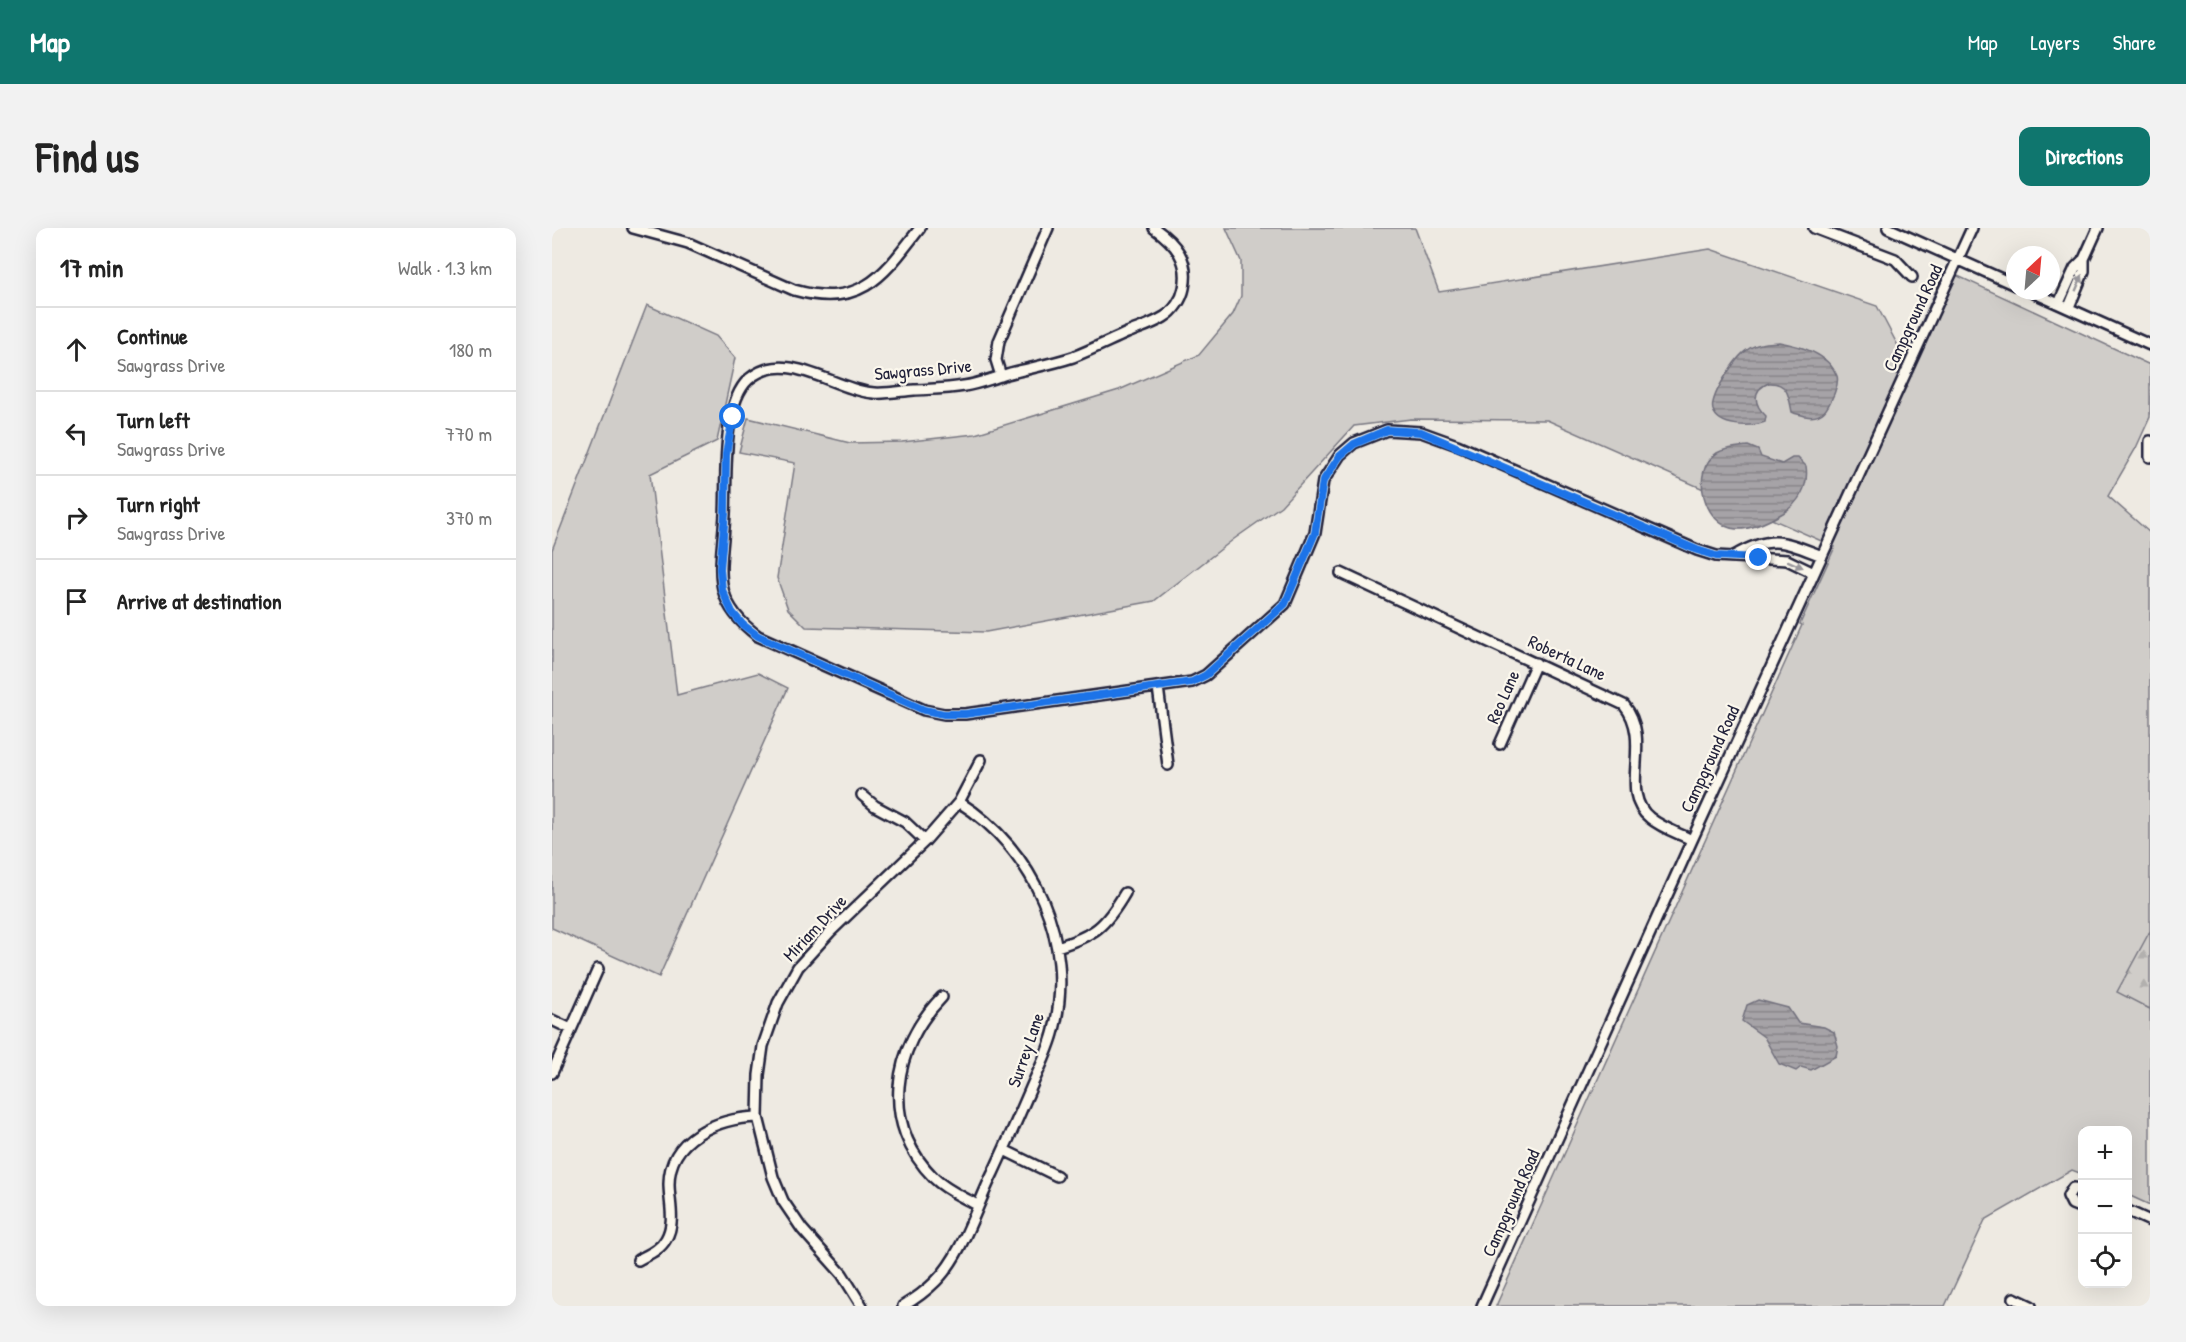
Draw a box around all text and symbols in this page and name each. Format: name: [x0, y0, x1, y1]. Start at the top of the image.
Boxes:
text: Map: [30, 23, 70, 61]
text: Map: [1968, 28, 1997, 57]
text: Layers: [2030, 28, 2080, 57]
text: Share: [2113, 28, 2156, 57]
button: Directions: [2019, 127, 2150, 186]
text: Find us: [36, 128, 139, 185]
north arrow: [2006, 246, 2060, 300]
text: 17 min: [60, 250, 124, 285]
text: Walk · 1.3 km: [398, 254, 492, 281]
street label: Campground Road: [1877, 260, 1948, 375]
one-way arrow: [2074, 274, 2084, 292]
text: Continue: [117, 321, 188, 351]
icon: ahead: [60, 333, 93, 366]
text: 180 m: [449, 336, 492, 363]
text: Sawgrass Drive: [117, 351, 225, 378]
street label: Sawgrass Drive: [873, 353, 973, 386]
route start: [719, 403, 745, 429]
text: Turn left: [117, 405, 190, 435]
icon: left: [60, 417, 93, 450]
text: 770 m: [445, 420, 492, 447]
text: Sawgrass Drive: [117, 435, 225, 462]
text: Turn right: [117, 489, 200, 519]
icon: right: [60, 501, 93, 534]
text: 370 m: [446, 504, 492, 531]
text: Sawgrass Drive: [117, 519, 225, 546]
route end: [1745, 544, 1771, 570]
one-way arrow: [1787, 559, 1805, 569]
icon: arrive: [60, 585, 93, 618]
text: Arrive at destination: [117, 586, 282, 616]
street label: Roberta Lane: [1524, 629, 1610, 686]
street label: Reo Lane: [1480, 666, 1525, 727]
street label: Campground Road: [1674, 701, 1745, 816]
street label: Miriam Drive: [777, 889, 852, 967]
street label: Surrey Lane: [1001, 1009, 1050, 1090]
map controls: [2078, 1126, 2132, 1288]
button: +: [2078, 1126, 2132, 1180]
street label: Campground Road: [1476, 1145, 1545, 1260]
button: −: [2078, 1180, 2132, 1234]
button: locate: [2078, 1234, 2132, 1288]

